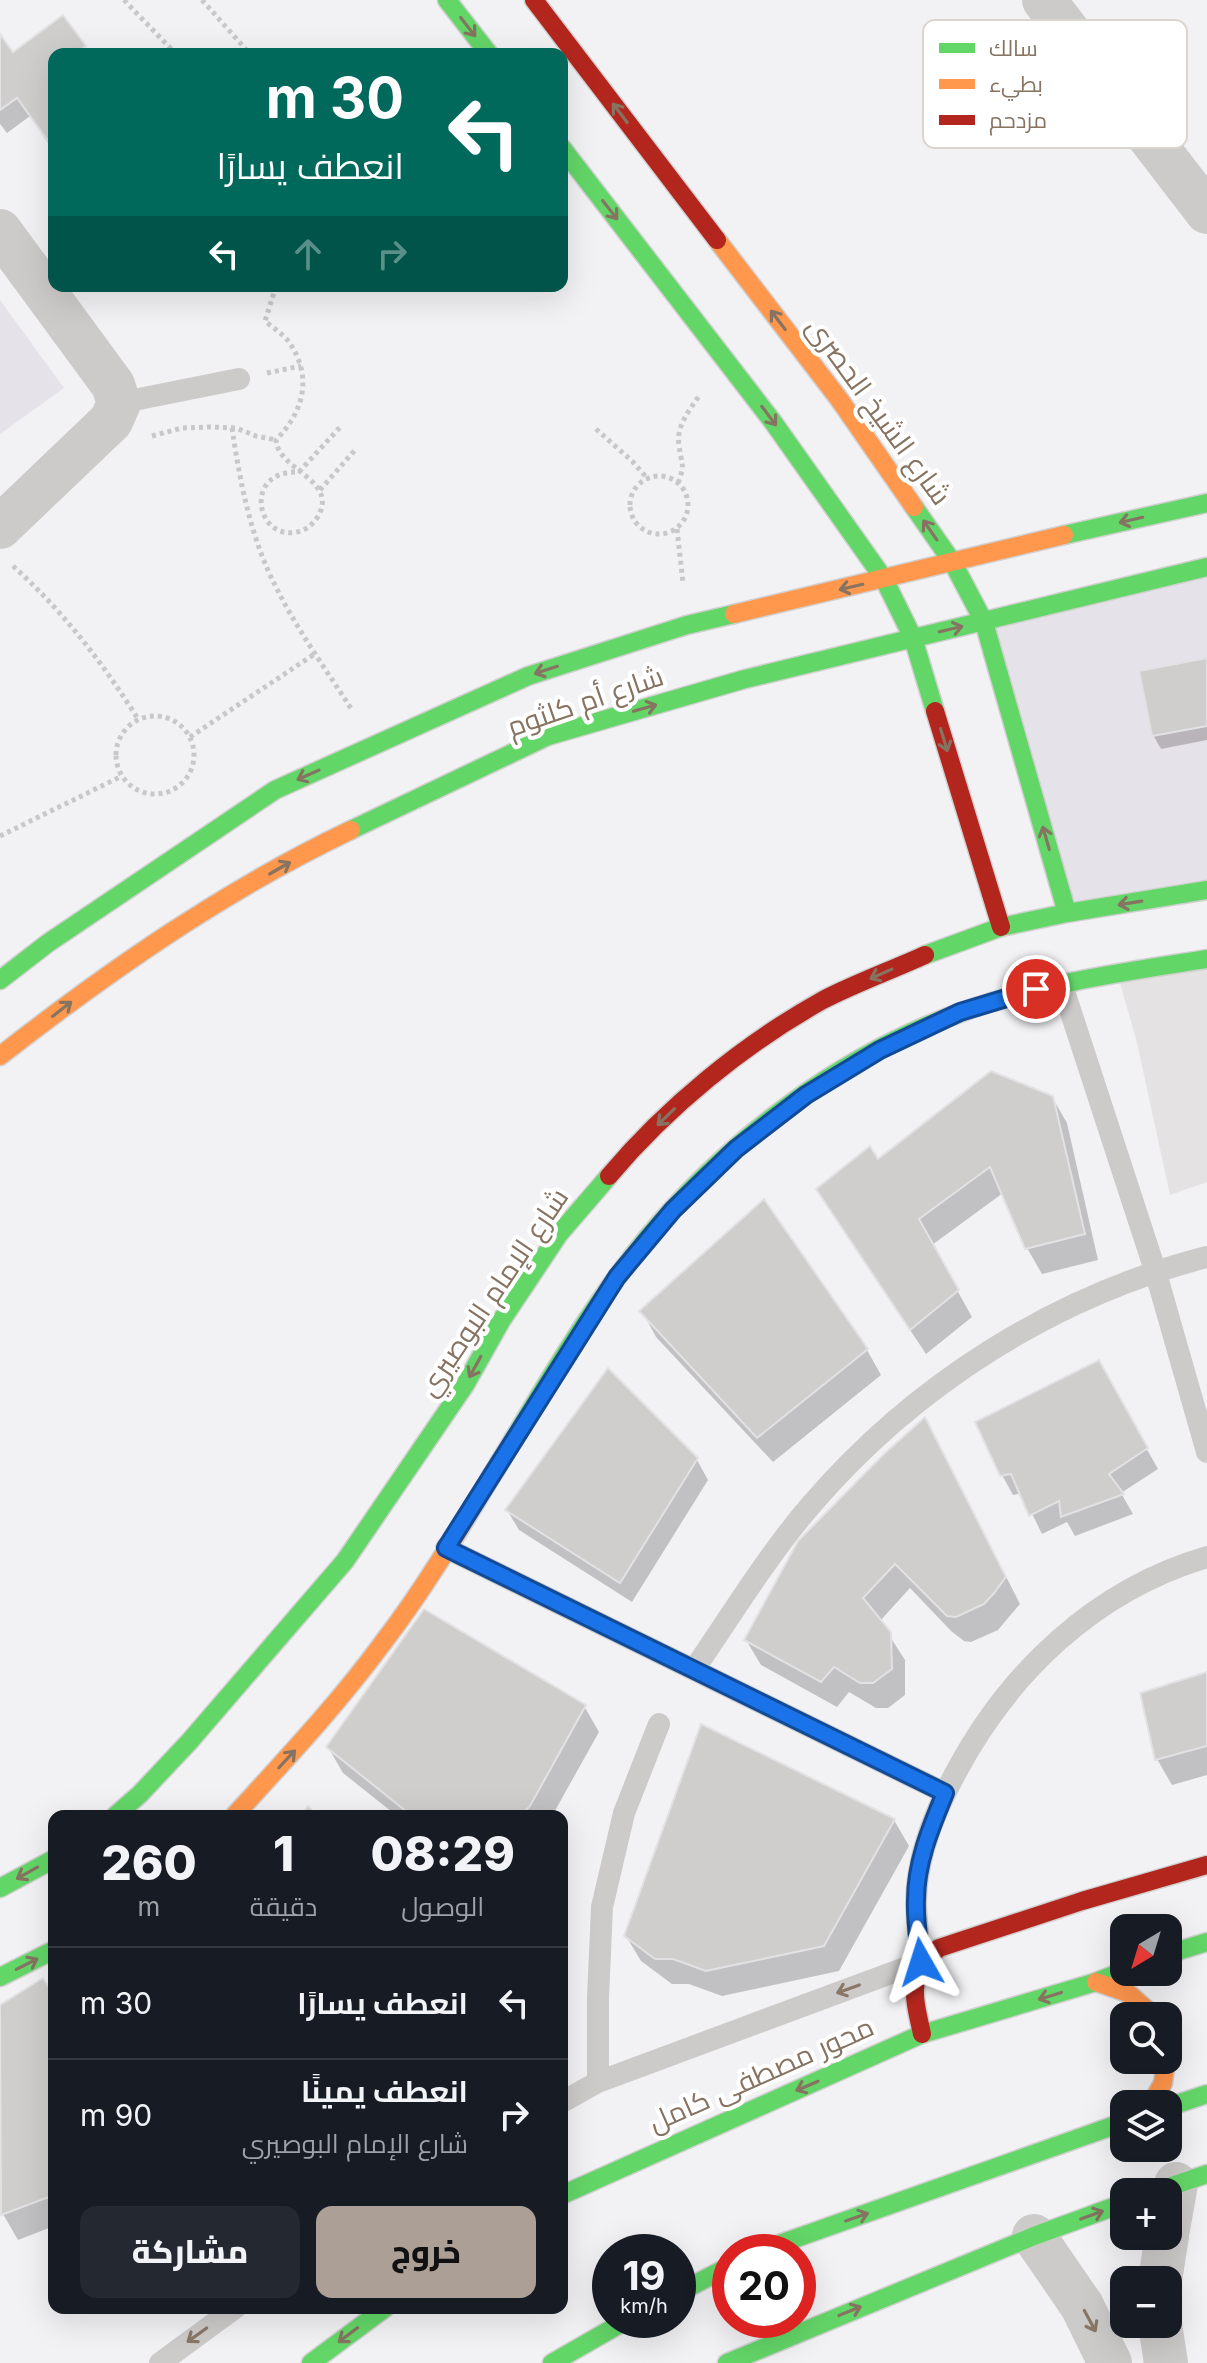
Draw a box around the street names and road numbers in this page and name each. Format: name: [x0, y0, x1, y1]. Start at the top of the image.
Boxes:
street label: شارع الشيخ الحصرى: [798, 311, 958, 513]
street label: شارع أم كلثوم: [502, 658, 669, 746]
street label: شارع الإمام البوصيري: [411, 1181, 579, 1405]
street label: محور مصطفى كامل: [643, 2009, 879, 2139]

